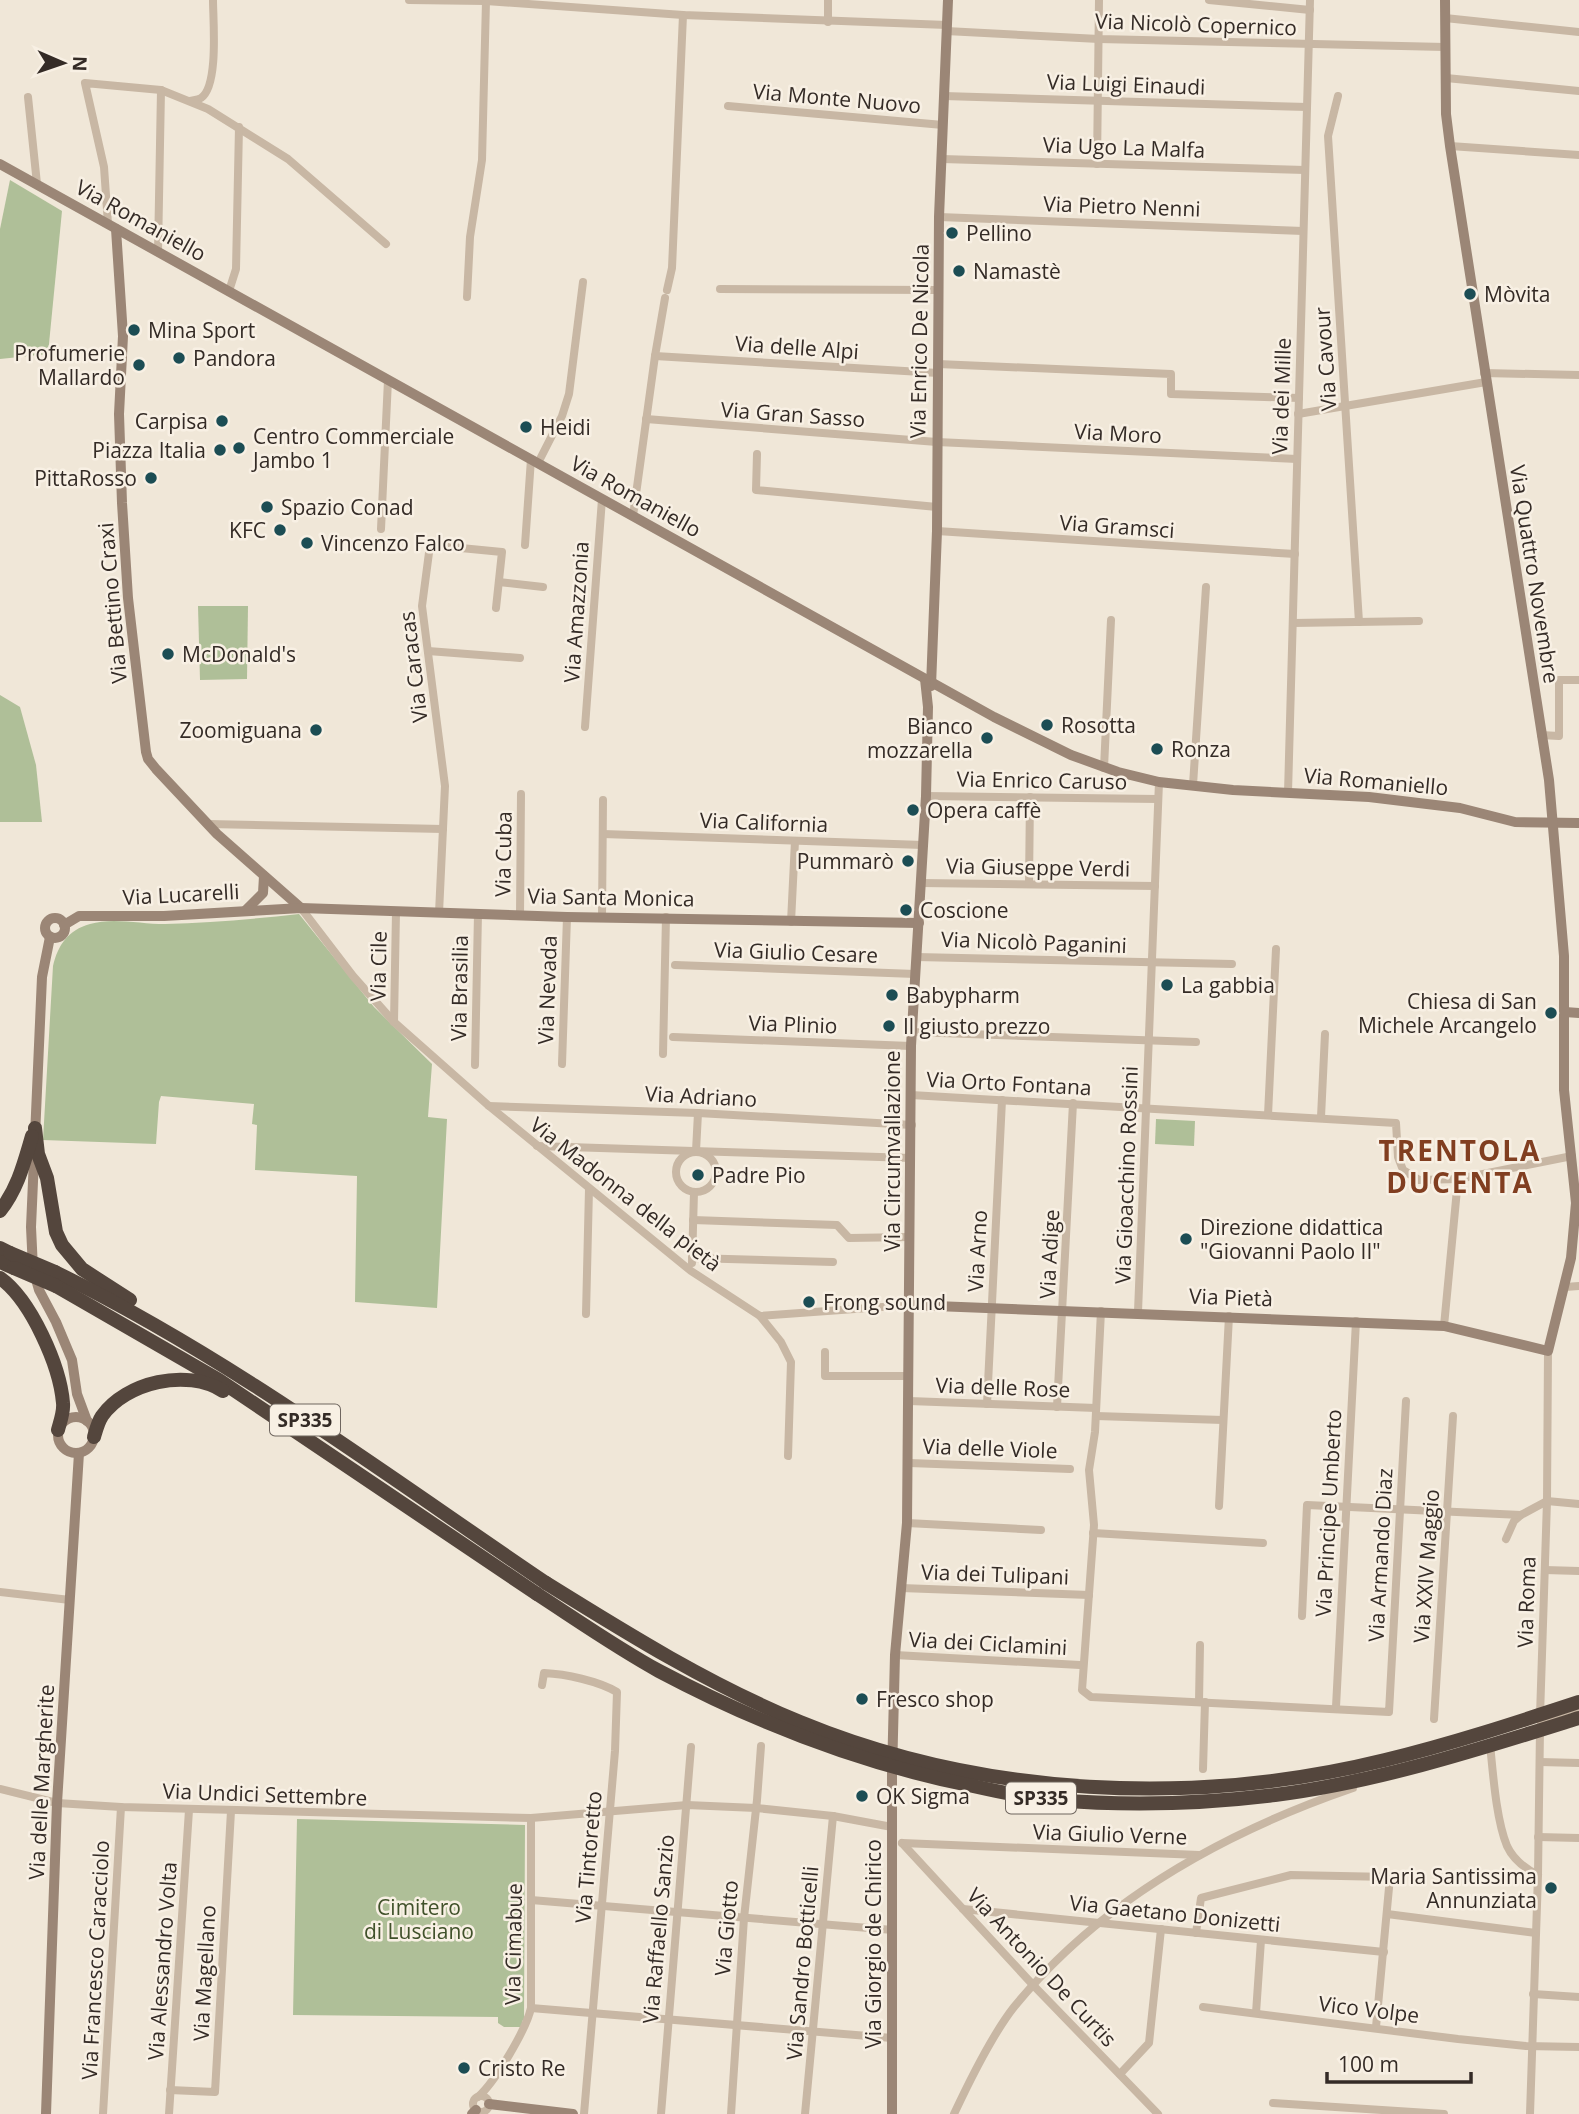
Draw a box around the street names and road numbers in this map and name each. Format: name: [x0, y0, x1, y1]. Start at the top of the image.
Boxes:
street label: Via Nicolò Copernico: [1095, 6, 1297, 42]
street label: Via Luigi Einaudi: [1046, 67, 1206, 101]
street label: Via Monte Nuovo: [752, 77, 922, 119]
street label: Via Ugo La Malfa: [1042, 130, 1206, 164]
street label: Via Romaniello: [71, 173, 211, 267]
street label: Via Pietro Nenni: [1043, 189, 1201, 223]
street label: Via Enrico De Nicola: [903, 243, 935, 439]
street label: Via Cavour: [1307, 306, 1343, 412]
street label: Via delle Alpi: [734, 329, 860, 365]
street label: Via dei Mille: [1265, 337, 1297, 455]
street label: Via Gran Sasso: [720, 395, 866, 433]
street label: Via Moro: [1073, 417, 1163, 449]
street label: Via Romaniello: [566, 449, 706, 543]
street label: Via Quattro Novembre: [1504, 463, 1566, 685]
street label: Via Gramsci: [1059, 508, 1175, 544]
street label: Via Bettino Craxi: [91, 521, 133, 685]
street label: Via Amazzonia: [557, 540, 595, 684]
street label: Via Caracas: [392, 610, 434, 724]
street label: Via Romaniello: [1303, 761, 1449, 801]
street label: Via Enrico Caruso: [957, 765, 1127, 795]
street label: Via California: [699, 806, 829, 838]
street label: Via Cuba: [488, 811, 518, 897]
street label: Via Giuseppe Verdi: [946, 851, 1130, 883]
street label: Via Lucarelli: [122, 877, 240, 911]
street label: Via Santa Monica: [527, 882, 695, 912]
street label: Via Nicolò Paganini: [941, 925, 1127, 959]
street label: Via Cile: [363, 930, 393, 1002]
street label: Via Brasilia: [444, 935, 474, 1041]
street label: Via Nevada: [531, 935, 563, 1045]
street label: Via Giulio Cesare: [713, 935, 879, 969]
street label: Via Plinio: [748, 1008, 838, 1040]
street label: Via Circumvallazione: [878, 1050, 906, 1252]
street label: Via Orto Fontana: [926, 1065, 1092, 1101]
street label: Via Gioacchino Rossini: [1108, 1065, 1144, 1285]
street label: Via Adriano: [644, 1079, 758, 1113]
street label: Via Madonna della pietà: [525, 1111, 727, 1277]
street label: Via Arno: [961, 1209, 993, 1293]
street label: Via Adige: [1033, 1209, 1065, 1299]
street label: Via Pietà: [1189, 1282, 1273, 1312]
street label: Via delle Rose: [935, 1371, 1071, 1403]
road number: SP335: [270, 1404, 340, 1436]
street label: Via Principe Umberto: [1309, 1408, 1347, 1618]
street label: Via delle Viole: [922, 1432, 1058, 1464]
street label: Via Armando Diaz: [1361, 1467, 1399, 1643]
street label: Via XXIV Maggio: [1407, 1488, 1445, 1644]
street label: Via Roma: [1510, 1556, 1542, 1648]
street label: Via dei Tulipani: [921, 1557, 1069, 1591]
street label: Via dei Ciclamini: [908, 1625, 1068, 1661]
street label: Via delle Margherite: [22, 1683, 60, 1881]
street label: Via Undici Settembre: [162, 1776, 368, 1812]
road number: SP335: [1006, 1782, 1076, 1814]
street label: Via Tintoretto: [568, 1790, 608, 1924]
street label: Via Giulio Verne: [1032, 1817, 1188, 1851]
street label: Via Raffaello Sanzio: [636, 1833, 680, 2025]
street label: Via Francesco Caracciolo: [75, 1839, 115, 2081]
street label: Via Giorgio de Chirico: [859, 1839, 887, 2049]
street label: Via Alessandro Volta: [141, 1861, 183, 2061]
street label: Via Sandro Botticelli: [780, 1865, 824, 2061]
street label: Via Giotto: [708, 1879, 744, 1977]
street label: Via Antonio De Curtis: [961, 1882, 1123, 2052]
street label: Via Cimabue: [498, 1883, 528, 2005]
street label: Via Gaetano Donizetti: [1068, 1888, 1282, 1938]
street label: Via Magellano: [186, 1904, 222, 2042]
street label: Vico Volpe: [1317, 1989, 1421, 2029]

